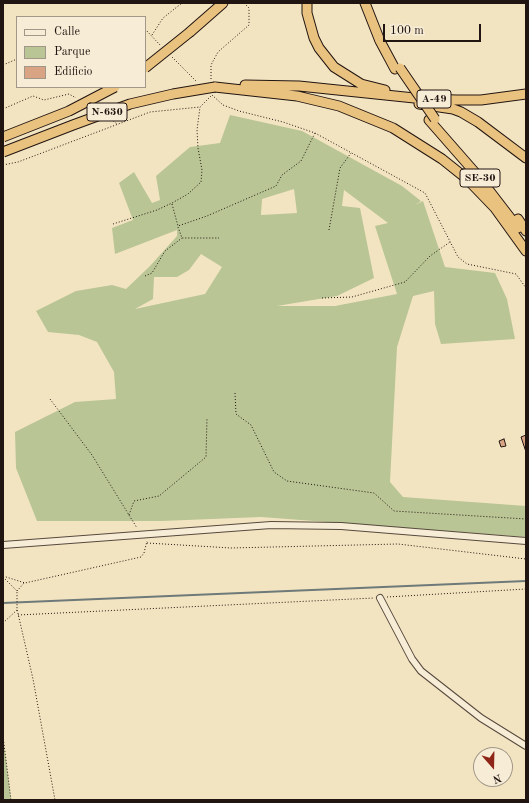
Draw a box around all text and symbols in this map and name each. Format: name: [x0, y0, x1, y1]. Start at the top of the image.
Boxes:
legend: [16, 16, 146, 88]
scale bar: [385, 16, 483, 42]
text: 100 m: [390, 25, 424, 37]
text: Calle: [54, 26, 80, 38]
text: Parque: [54, 46, 90, 58]
text: Edificio: [54, 66, 93, 78]
road number: A-49: [417, 90, 451, 108]
road number: N-630: [87, 103, 127, 121]
road number: SE-30: [460, 169, 500, 187]
north arrow: [473, 747, 513, 787]
text: N: [491, 771, 503, 784]

